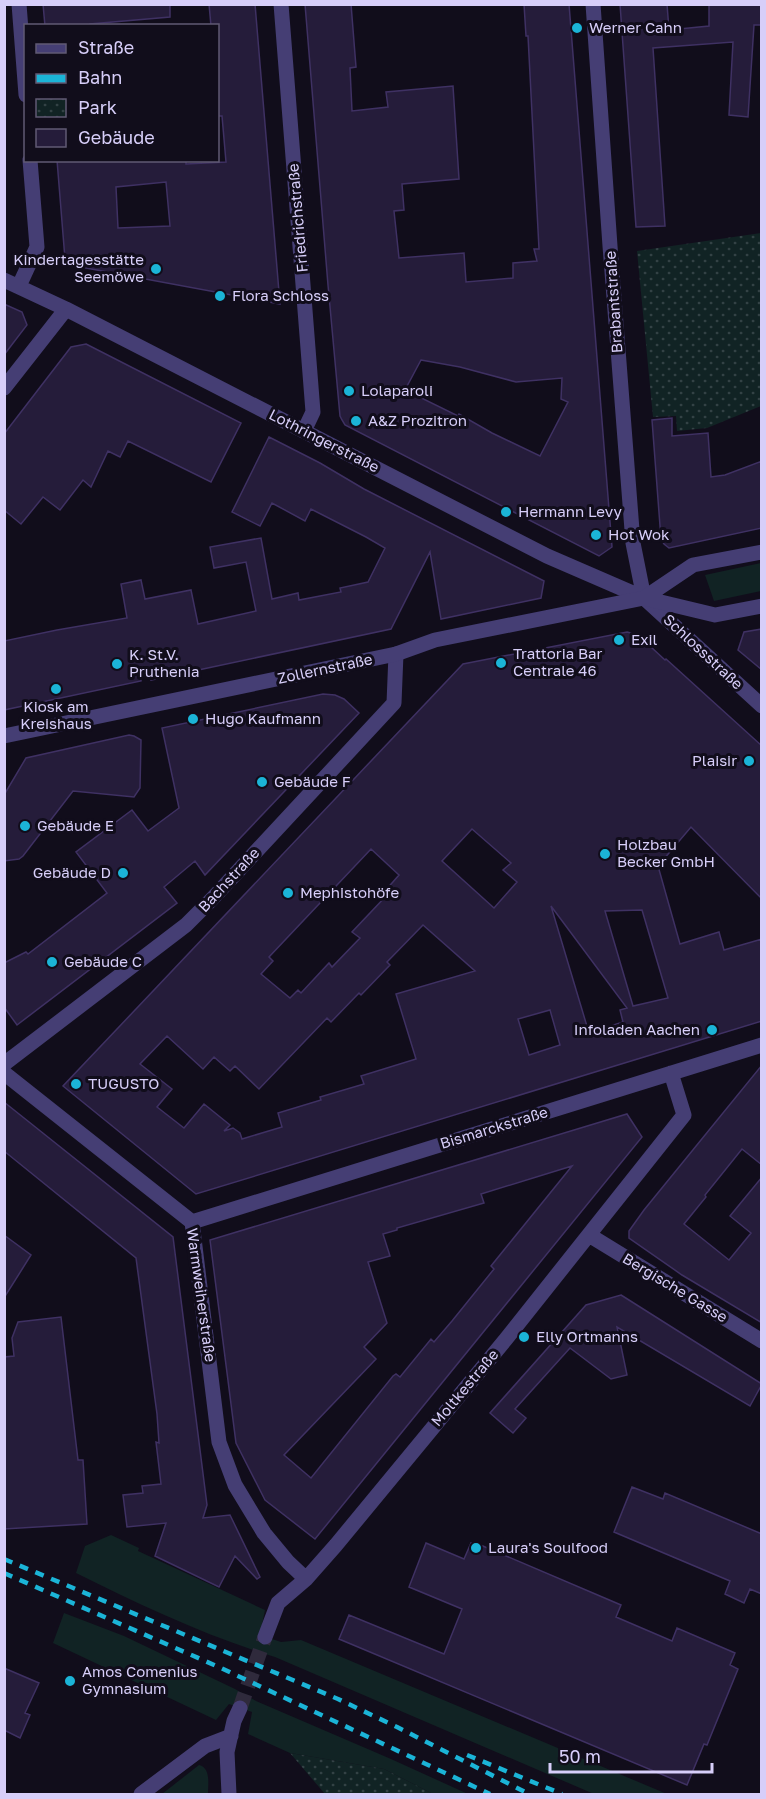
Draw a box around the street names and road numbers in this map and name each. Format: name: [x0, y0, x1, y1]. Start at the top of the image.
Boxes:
street label: Friedrichstraße: [283, 162, 311, 273]
street label: Brabantstraße: [600, 250, 626, 354]
street label: Lothringerstraße: [266, 405, 383, 476]
street label: Schlossstraße: [660, 610, 747, 693]
street label: Zollernstraße: [276, 649, 374, 687]
street label: Bachstraße: [194, 843, 263, 915]
street label: Bismarckstraße: [438, 1102, 550, 1152]
street label: Warmweiherstraße: [184, 1227, 220, 1363]
street label: Bergische Gasse: [620, 1249, 731, 1326]
street label: Moltkestraße: [427, 1345, 502, 1429]

